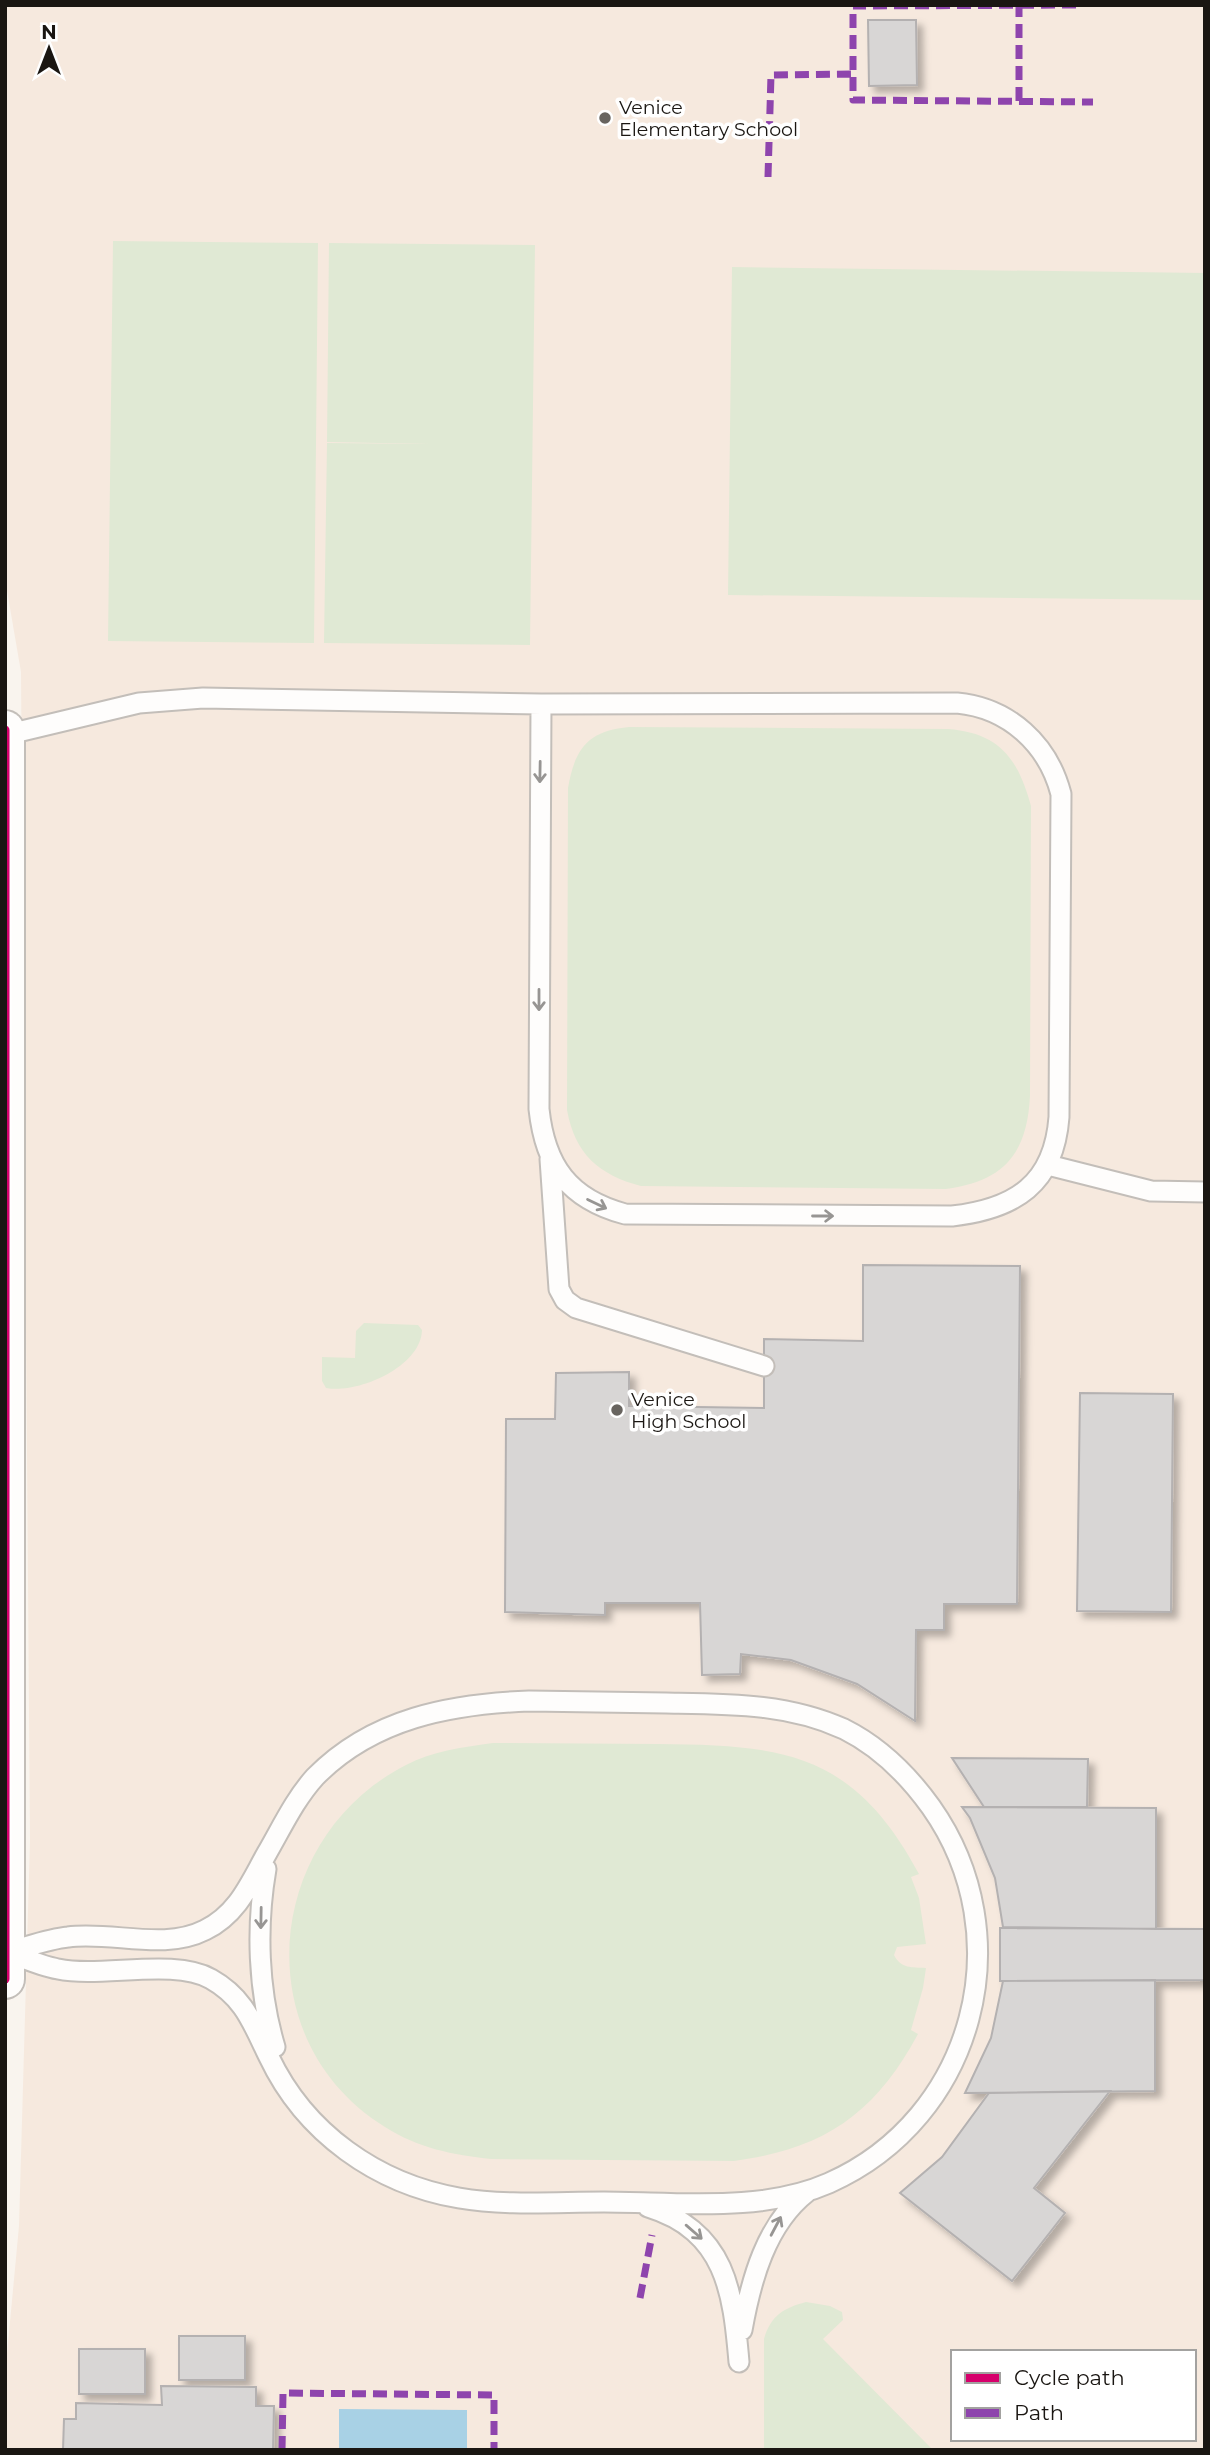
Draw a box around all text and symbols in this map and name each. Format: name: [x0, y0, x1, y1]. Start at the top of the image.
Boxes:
north arrow: [14, 14, 84, 84]
text: N: [41, 21, 57, 44]
place label: Venice Elementary School: [619, 96, 798, 141]
marker: Venice Elementary School: [597, 110, 613, 126]
one-way arrow: [534, 760, 547, 783]
one-way arrow: [532, 988, 546, 1011]
one-way arrow: [586, 1198, 607, 1212]
one-way arrow: [811, 1209, 834, 1223]
place label: Venice High School: [631, 1388, 746, 1433]
marker: Venice High School: [609, 1402, 625, 1418]
one-way arrow: [255, 1906, 268, 1929]
one-way arrow: [770, 2217, 784, 2237]
one-way arrow: [685, 2224, 703, 2240]
legend: [951, 2350, 1196, 2441]
text: Cycle path: [1014, 2365, 1125, 2390]
text: Path: [1014, 2400, 1064, 2425]

